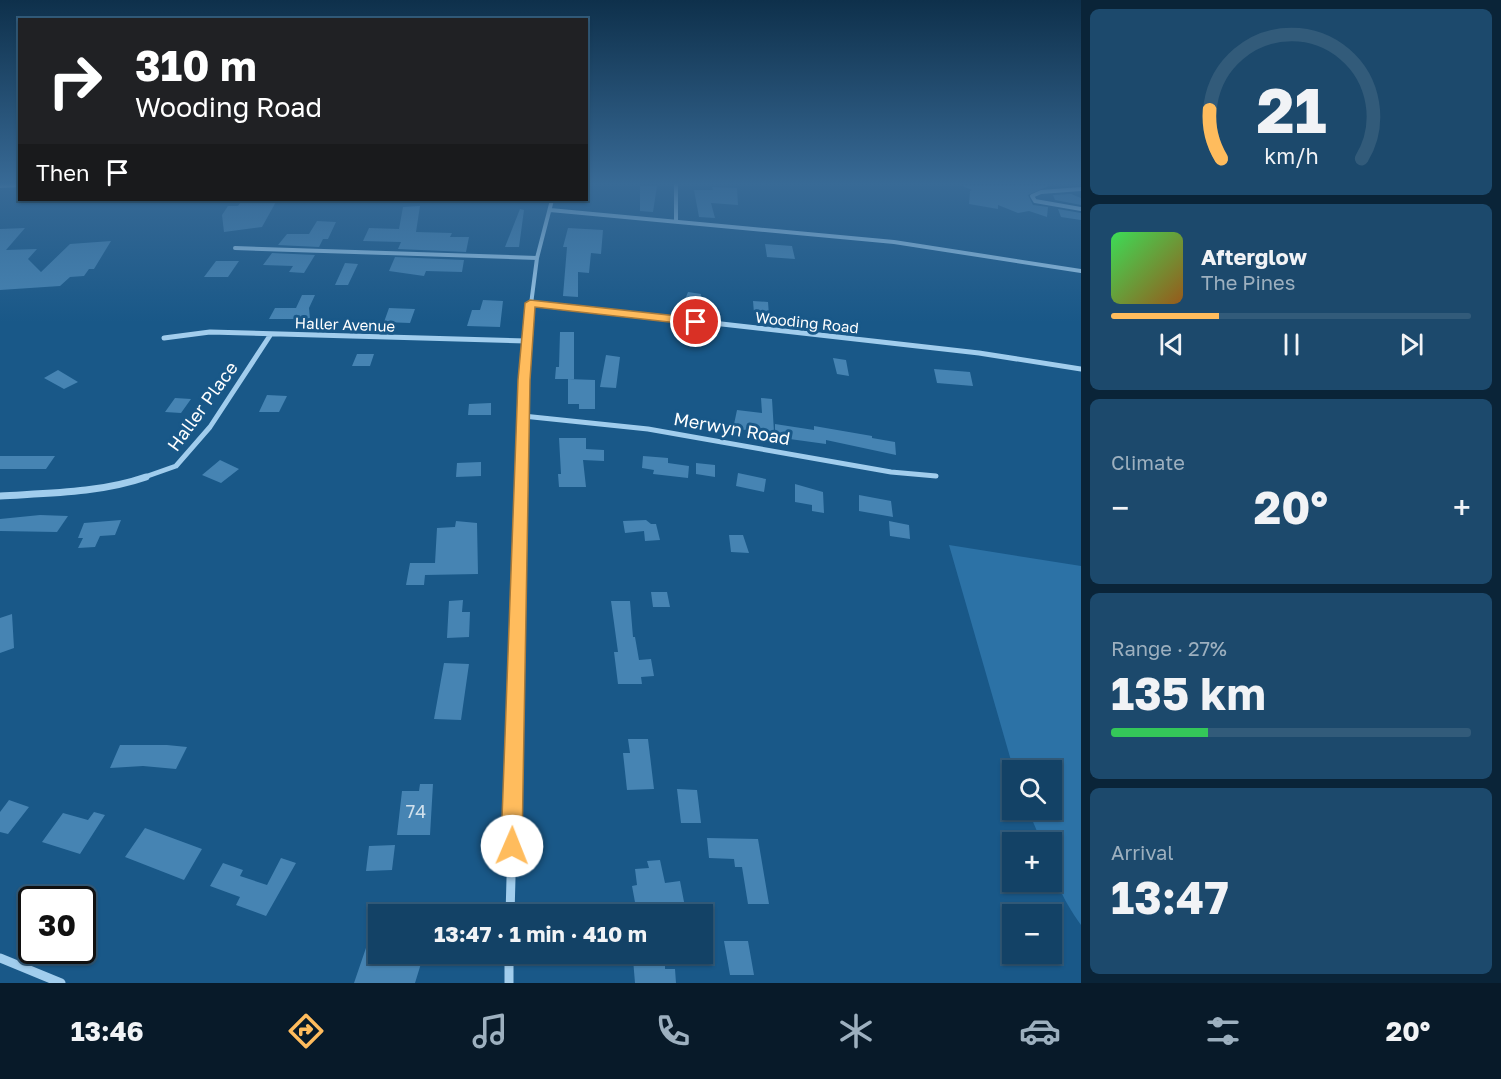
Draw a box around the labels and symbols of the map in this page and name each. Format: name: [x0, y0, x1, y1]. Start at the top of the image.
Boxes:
pin: [670, 296, 721, 347]
street label: Wooding Road: [754, 308, 860, 336]
street label: Haller Avenue: [294, 313, 396, 335]
street label: Haller Place: [162, 357, 242, 455]
street label: Merwyn Road: [672, 407, 792, 449]
house number: 74: [406, 800, 426, 822]
position arrow: [480, 814, 544, 878]
speed limit sign: 30: [18, 886, 96, 964]

